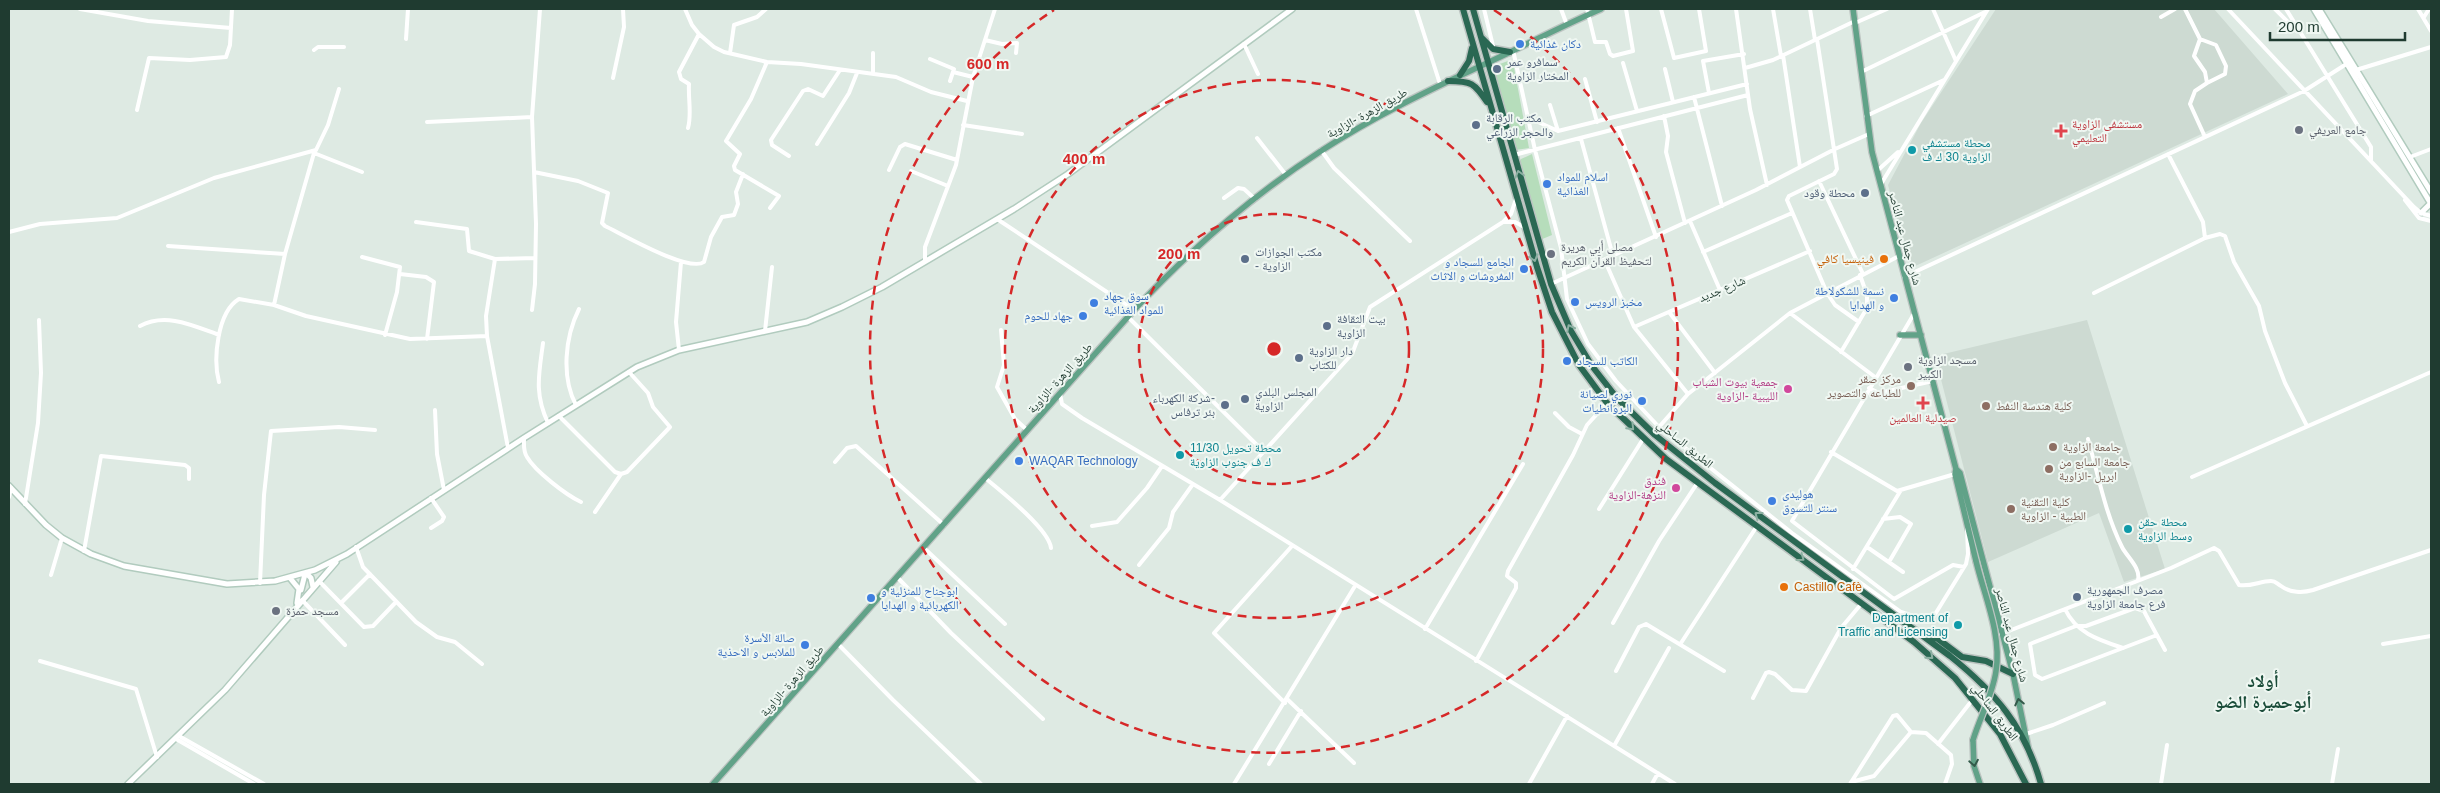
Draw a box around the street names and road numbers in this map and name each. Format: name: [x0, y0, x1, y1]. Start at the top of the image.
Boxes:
street label: طريق الزهرة -الزاوية: [1324, 85, 1410, 141]
street label: شارع جمال عبد الناصر: [1884, 188, 1924, 287]
street label: شارع جديد: [1697, 273, 1748, 306]
street label: طريق الزهرة -الزاوية: [1025, 340, 1095, 416]
street label: الطريق الساحلي: [1652, 417, 1716, 473]
street label: شارع جمال عبد الناصر: [1991, 585, 2031, 684]
street label: طريق الزهرة -الزاوية: [757, 643, 827, 720]
street label: الطريق الساحلي: [1966, 681, 2021, 745]

